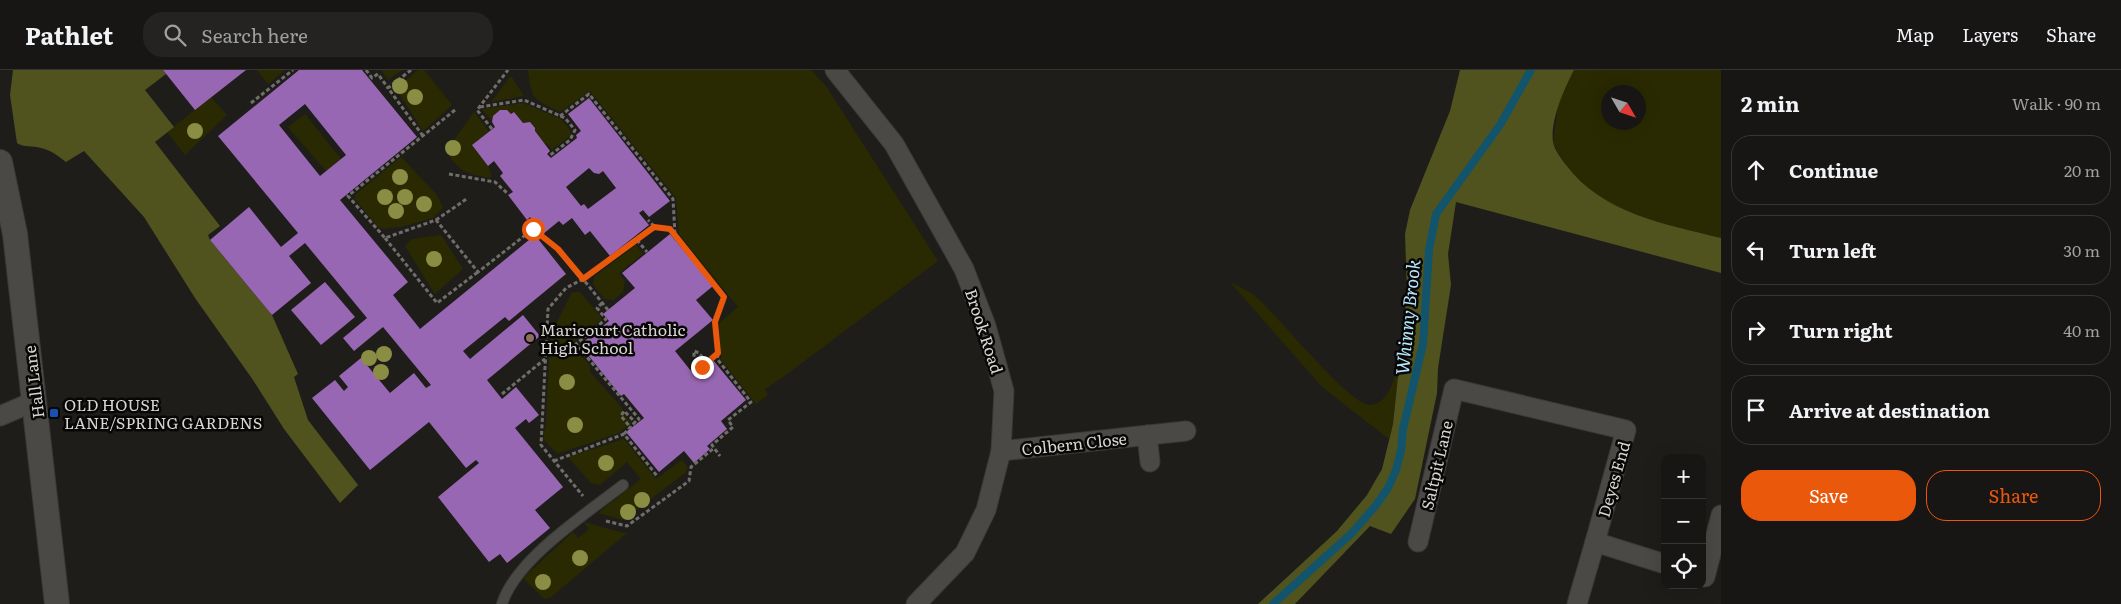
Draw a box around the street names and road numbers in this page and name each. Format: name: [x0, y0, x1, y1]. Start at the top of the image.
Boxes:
street label: Brook Road: [960, 285, 1010, 377]
street label: Hall Lane: [17, 344, 49, 420]
street label: Saltpit Lane: [1414, 418, 1458, 512]
street label: Colbern Close: [1020, 426, 1128, 460]
street label: Deyes End: [1591, 438, 1635, 520]

